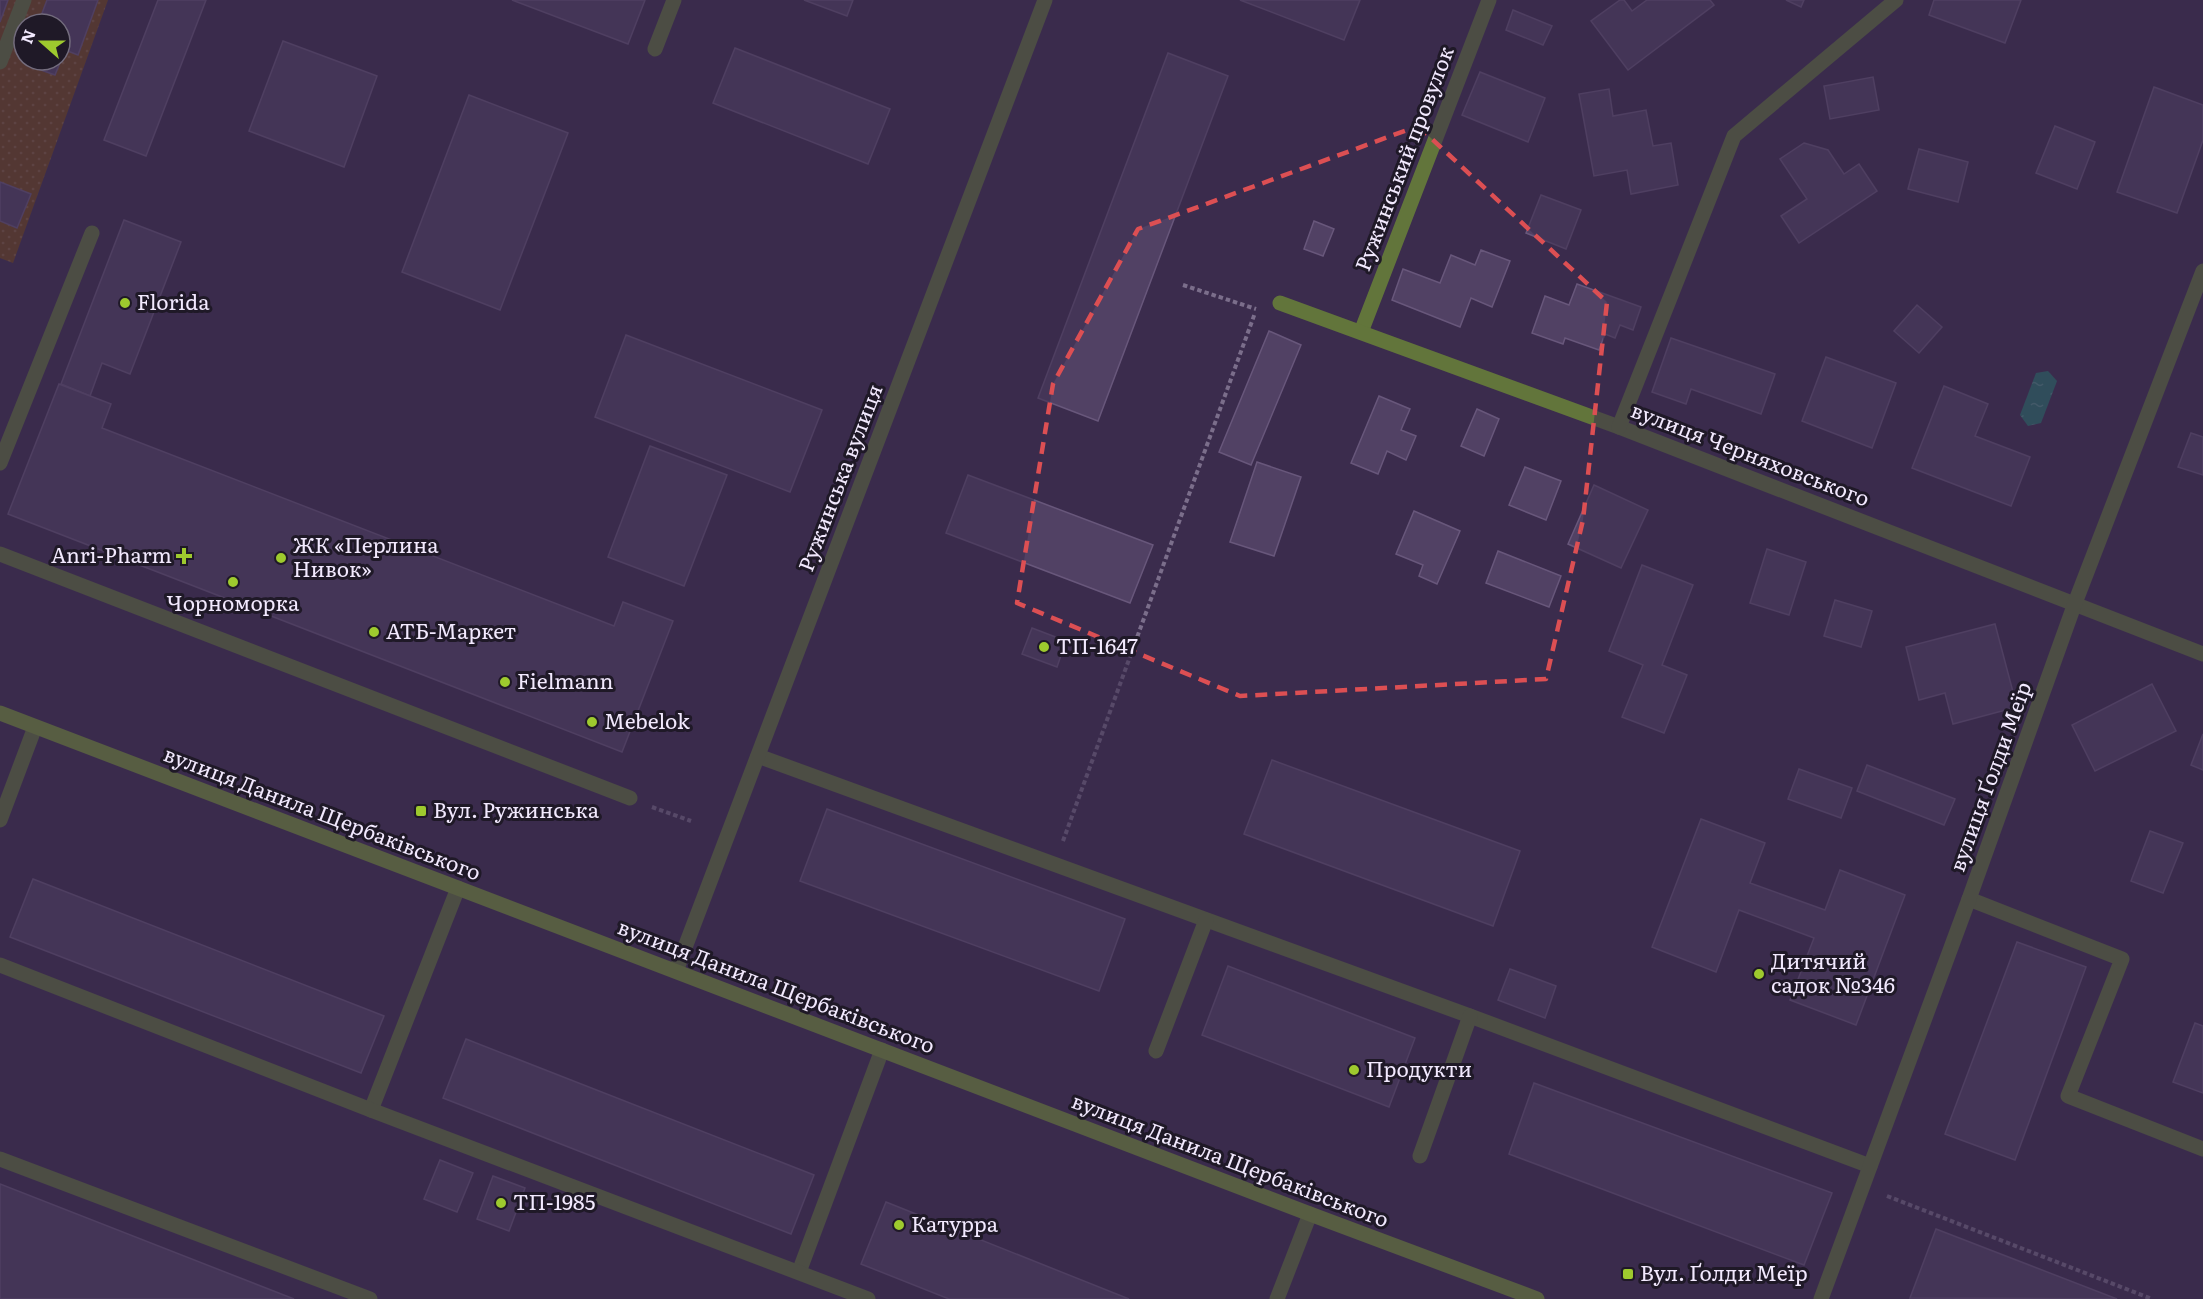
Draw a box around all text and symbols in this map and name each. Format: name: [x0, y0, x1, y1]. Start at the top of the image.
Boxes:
north arrow: [12, 12, 72, 72]
text: N: [13, 26, 41, 47]
street label: Ружинський провулок: [1345, 41, 1460, 275]
place label: Florida: [137, 285, 210, 316]
marker: Florida: [118, 296, 132, 310]
street label: Ружинська вулиця: [789, 379, 889, 575]
street label: вулиця Черняховського: [1627, 393, 1875, 512]
place label: ЖК «Перлина Нивок»: [293, 528, 439, 583]
place label: Anri-Pharm: [51, 538, 172, 569]
marker: Anri-Pharm: [177, 549, 191, 563]
marker: ЖК «Перлина Нивок»: [274, 551, 288, 565]
marker: Чорноморка: [226, 575, 240, 589]
place label: Чорноморка: [167, 586, 300, 617]
place label: АТБ-Маркет: [386, 614, 516, 645]
marker: АТБ-Маркет: [367, 625, 381, 639]
place label: ТП-1647: [1056, 629, 1138, 660]
marker: ТП-1647: [1037, 640, 1051, 654]
place label: Fielmann: [517, 664, 613, 695]
marker: Fielmann: [498, 675, 512, 689]
street label: вулиця Ґолди Меїр: [1940, 677, 2037, 875]
place label: Mebelok: [604, 704, 690, 735]
marker: Mebelok: [585, 715, 599, 729]
street label: вулиця Данила Щербаківського: [160, 737, 486, 887]
place label: Вул. Ружинська: [433, 793, 600, 824]
marker: Вул. Ружинська: [414, 804, 428, 818]
street label: вулиця Данила Щербаківського: [614, 910, 940, 1060]
place label: Дитячий садок №346: [1771, 944, 1895, 999]
marker: Дитячий садок №346: [1752, 967, 1766, 981]
place label: Продукти: [1366, 1052, 1472, 1083]
marker: Продукти: [1347, 1063, 1361, 1077]
street label: вулиця Данила Щербаківського: [1068, 1084, 1394, 1234]
place label: ТП-1985: [513, 1185, 595, 1216]
marker: ТП-1985: [494, 1196, 508, 1210]
place label: Катурра: [911, 1207, 999, 1238]
marker: Катурра: [892, 1218, 906, 1232]
place label: Вул. Ґолди Меїр: [1640, 1256, 1808, 1287]
marker: Вул. Ґолди Меїр: [1621, 1267, 1635, 1281]

